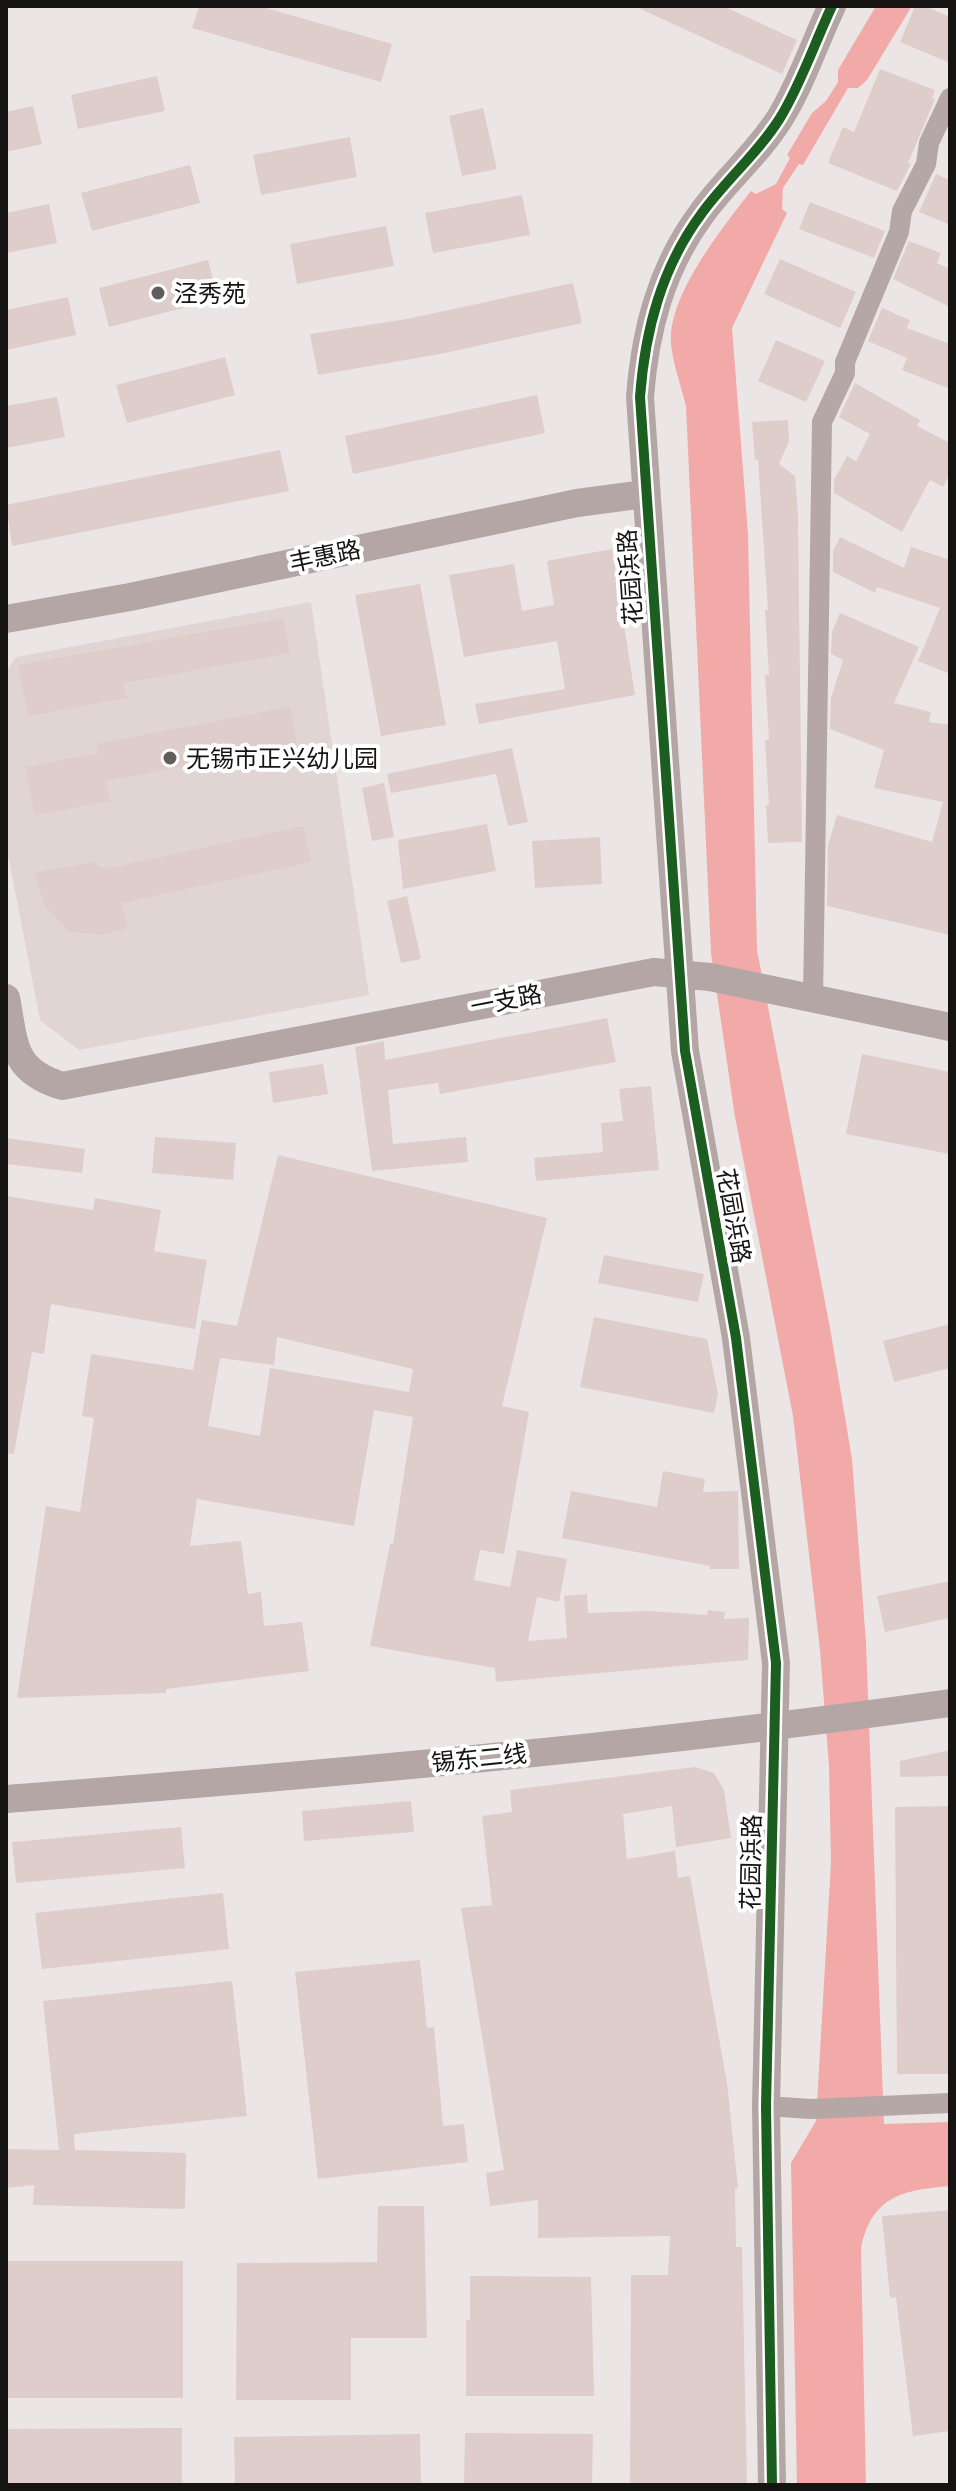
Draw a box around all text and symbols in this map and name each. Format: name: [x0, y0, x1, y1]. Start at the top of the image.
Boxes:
place label: 泾秀苑: [174, 280, 246, 307]
marker: 泾秀苑: [149, 284, 167, 302]
street label: 花园浜路: [613, 528, 647, 626]
street label: 丰惠路: [287, 535, 363, 577]
place label: 无锡市正兴幼儿园: [186, 745, 378, 772]
marker: 无锡市正兴幼儿园: [161, 749, 179, 767]
street label: 一支路: [468, 980, 544, 1020]
street label: 花园浜路: [712, 1166, 756, 1266]
street label: 锡东二线: [430, 1740, 528, 1776]
street label: 花园浜路: [737, 1814, 765, 1910]

